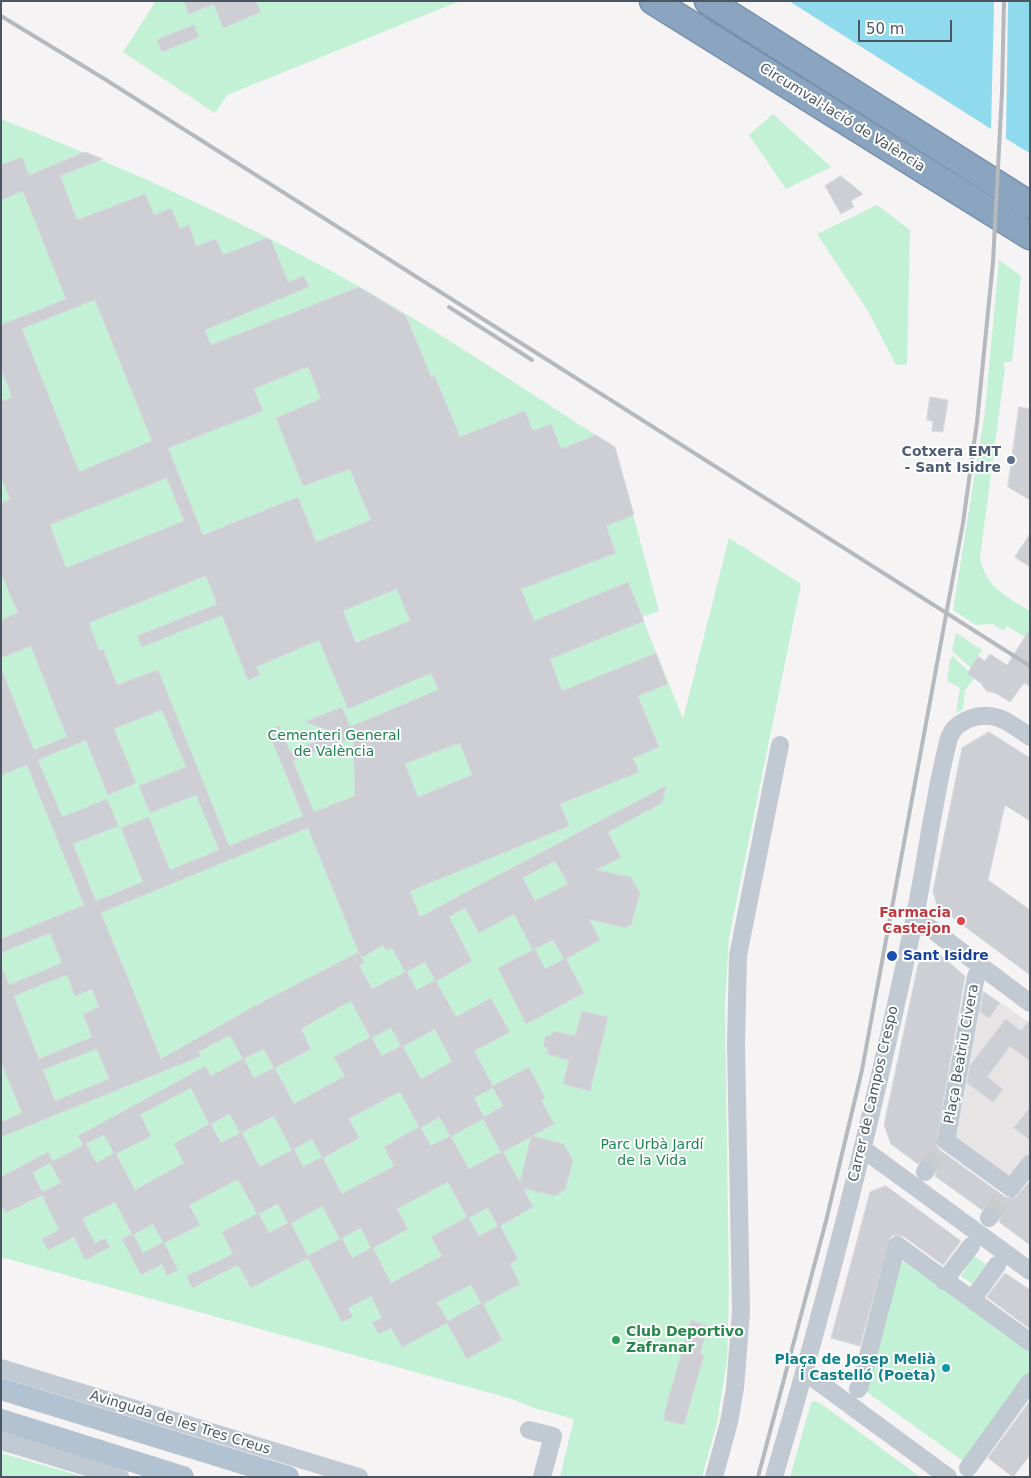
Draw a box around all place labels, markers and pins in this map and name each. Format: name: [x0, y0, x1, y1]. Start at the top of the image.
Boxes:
place label: Cotxera EMT - Sant Isidre: [902, 444, 1001, 477]
marker: Cotxera EMT - Sant Isidre: [1005, 454, 1017, 466]
place label: Farmacia Castejon: [879, 905, 951, 938]
marker: Farmacia Castejon: [955, 915, 967, 927]
place label: Sant Isidre: [903, 948, 989, 964]
marker: Sant Isidre: [885, 949, 899, 963]
place label: Club Deportivo Zafranar: [626, 1324, 744, 1356]
marker: Club Deportivo Zafranar: [610, 1334, 622, 1346]
place label: Plaça de Josep Melià i Castelló (Poeta): [774, 1352, 936, 1384]
marker: Plaça de Josep Melià i Castelló (Poeta): [940, 1362, 952, 1374]

